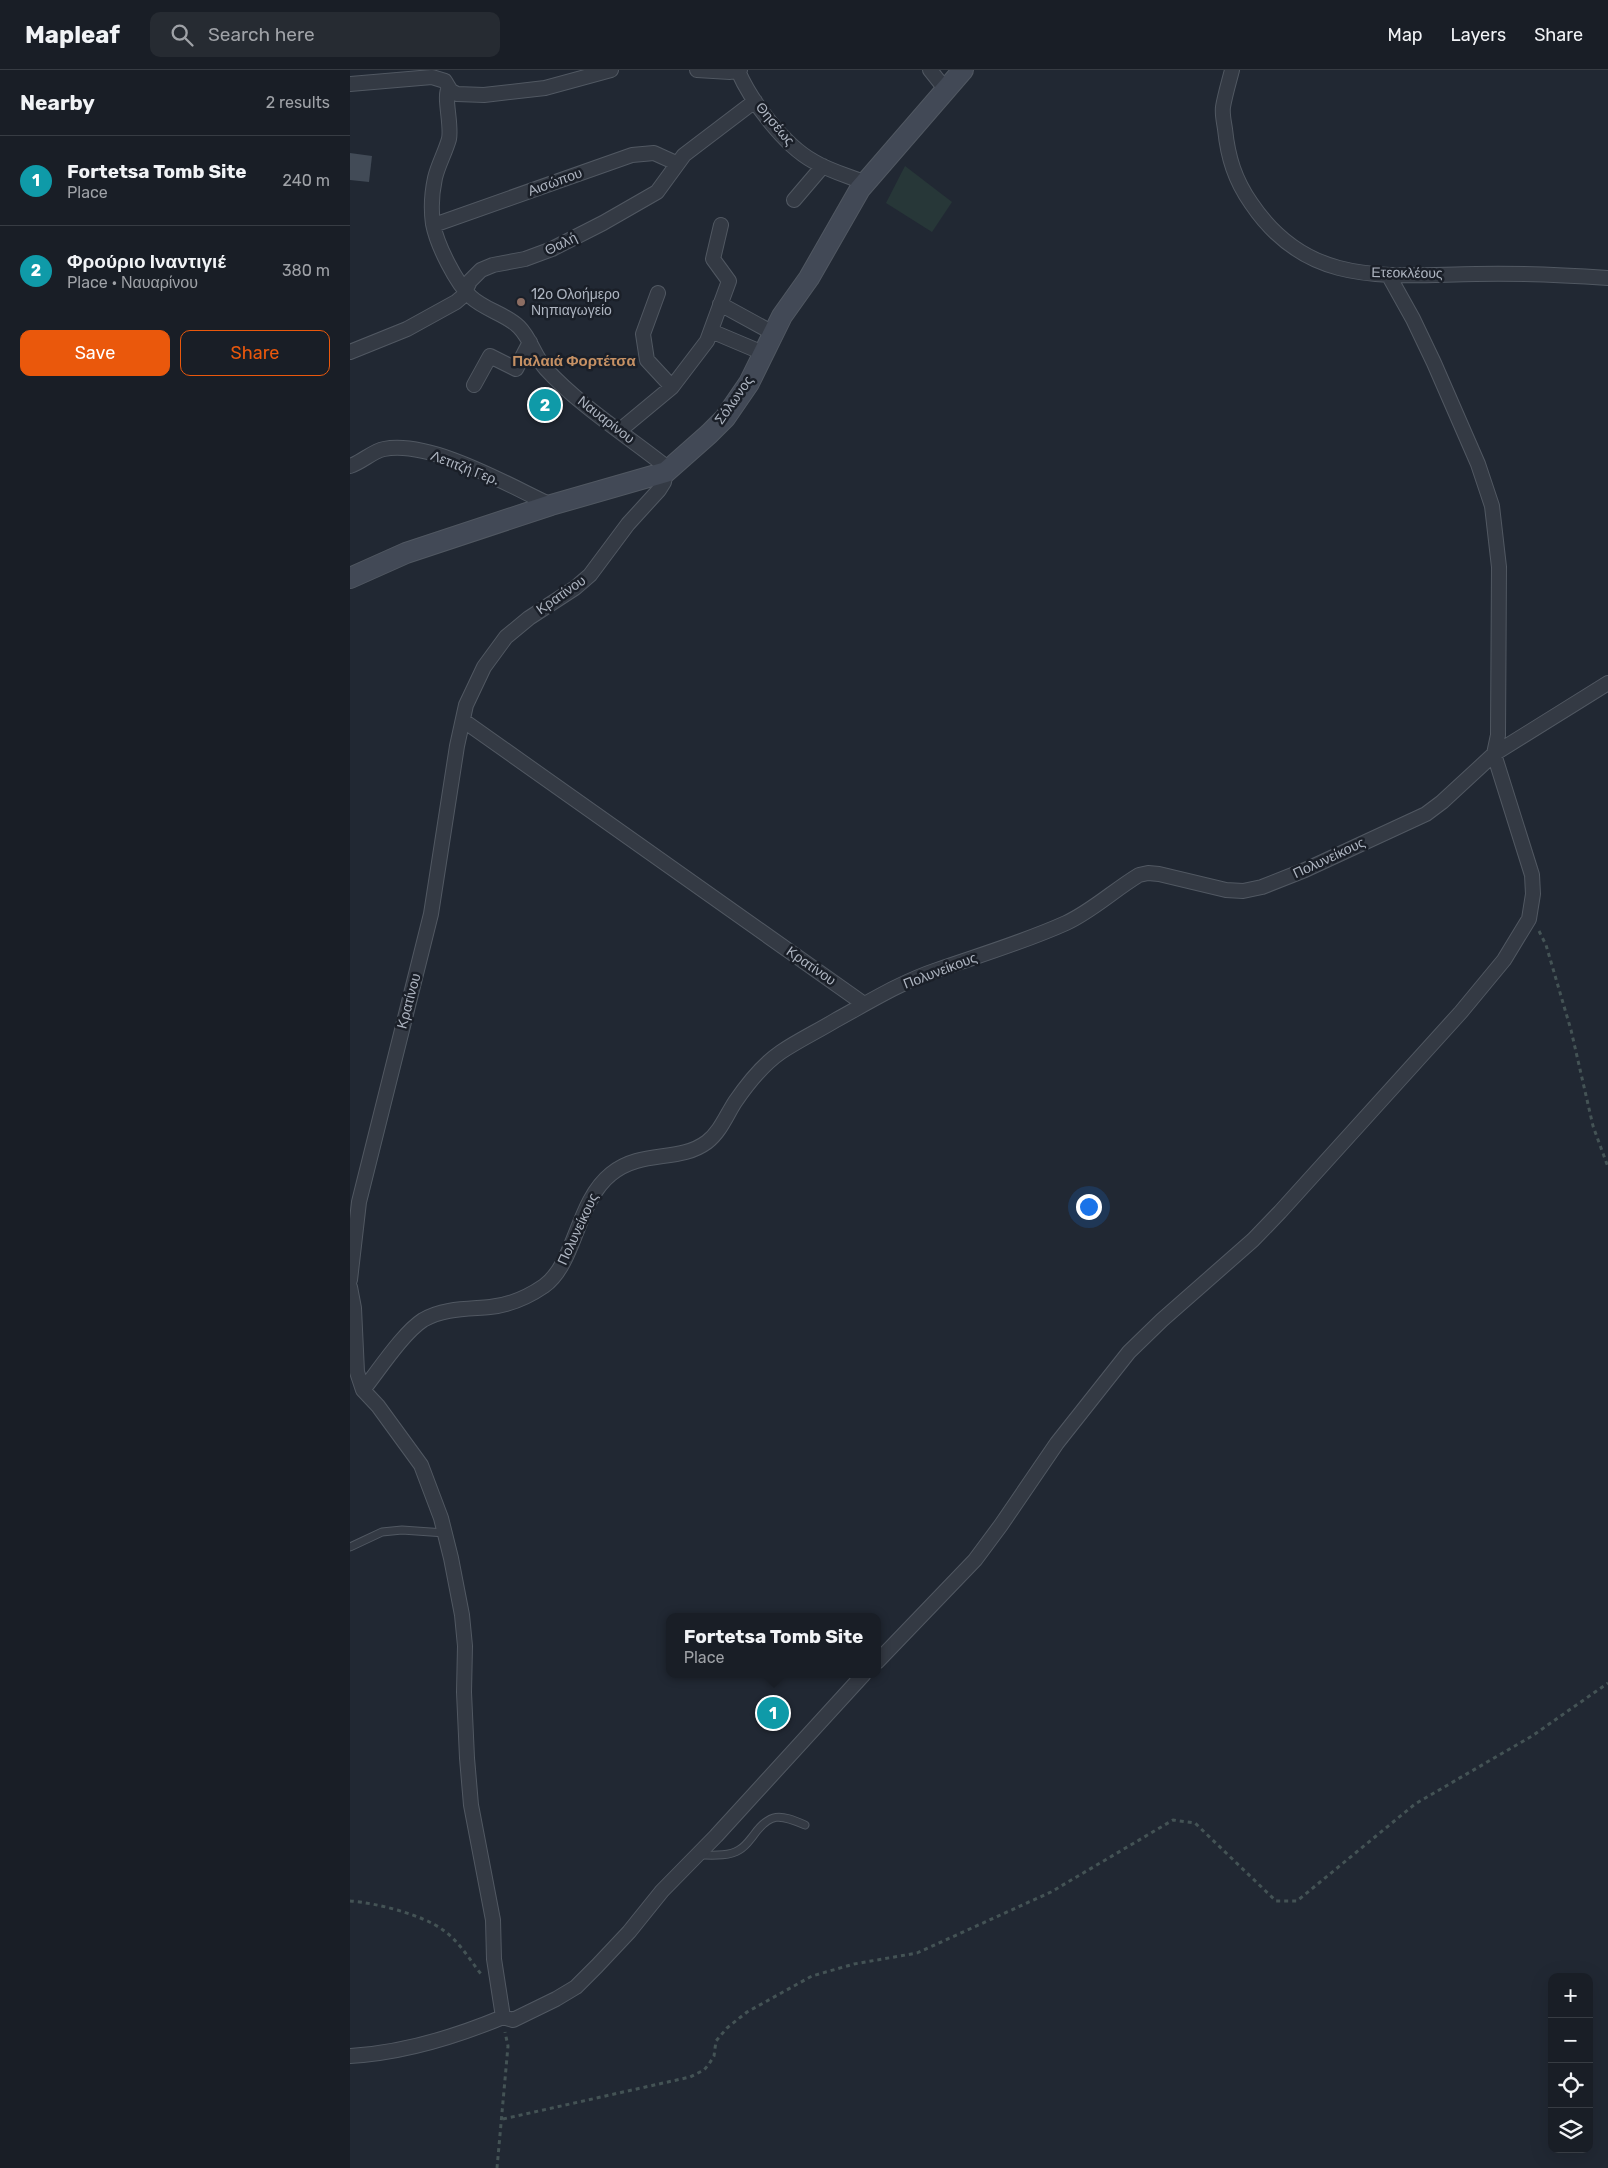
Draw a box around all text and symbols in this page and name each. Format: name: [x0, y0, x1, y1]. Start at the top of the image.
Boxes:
search box: [150, 12, 500, 57]
text: Mapleaf: [25, 21, 120, 49]
icon: search: [168, 21, 196, 49]
text: Search here: [208, 23, 315, 46]
text: Map: [1388, 24, 1423, 46]
text: Layers: [1451, 24, 1506, 46]
text: Share: [1534, 24, 1583, 46]
text: Nearby: [20, 90, 95, 115]
text: 2 results: [266, 93, 330, 112]
street label: Θησέως: [752, 99, 798, 149]
text: Fortetsa Tomb Site: [67, 160, 247, 183]
street label: Αισώπου: [525, 164, 585, 200]
text: 1: [32, 171, 40, 190]
text: 240 m: [283, 171, 330, 190]
text: Place: [67, 183, 108, 202]
street label: Θαλή: [542, 229, 580, 259]
text: Φρούριο Ιναντιγιέ: [67, 250, 226, 273]
text: 2: [31, 261, 41, 280]
text: 380 m: [282, 261, 330, 280]
street label: Ετεοκλέους: [1371, 264, 1443, 282]
text: Place · Ναυαρίνου: [67, 273, 198, 292]
place label: 12ο Ολοήμερο Νηπιαγωγείο: [531, 286, 620, 319]
marker: 12ο Ολοήμερο Νηπιαγωγείο: [515, 296, 527, 308]
button: Save: [20, 330, 170, 376]
button: Share: [180, 330, 330, 376]
district label: Παλαιά Φορτέτσα: [512, 352, 637, 370]
street label: Σόλωνος: [711, 372, 757, 428]
pin: 2: [529, 386, 561, 424]
street label: Ναυαρίνου: [574, 393, 638, 447]
street label: Λετιτζή Γερ.: [428, 447, 502, 489]
street label: Κρατίνου: [533, 572, 589, 618]
street label: Πολυνείκους: [1290, 834, 1368, 882]
street label: Κρατίνου: [783, 943, 839, 989]
street label: Πολυνείκους: [901, 949, 979, 993]
street label: Κρατίνου: [393, 972, 425, 1030]
street label: Πολυνείκους: [554, 1190, 602, 1268]
your location: [1076, 1194, 1102, 1220]
popup: [666, 1613, 881, 1678]
text: Fortetsa Tomb Site: [684, 1625, 863, 1648]
text: Place: [684, 1648, 724, 1667]
pin: 1: [757, 1694, 789, 1732]
map controls: [1548, 1973, 1593, 2153]
button: +: [1548, 1973, 1593, 2018]
button: −: [1548, 2018, 1593, 2063]
button: locate: [1548, 2063, 1593, 2108]
button: layers: [1548, 2108, 1593, 2153]

